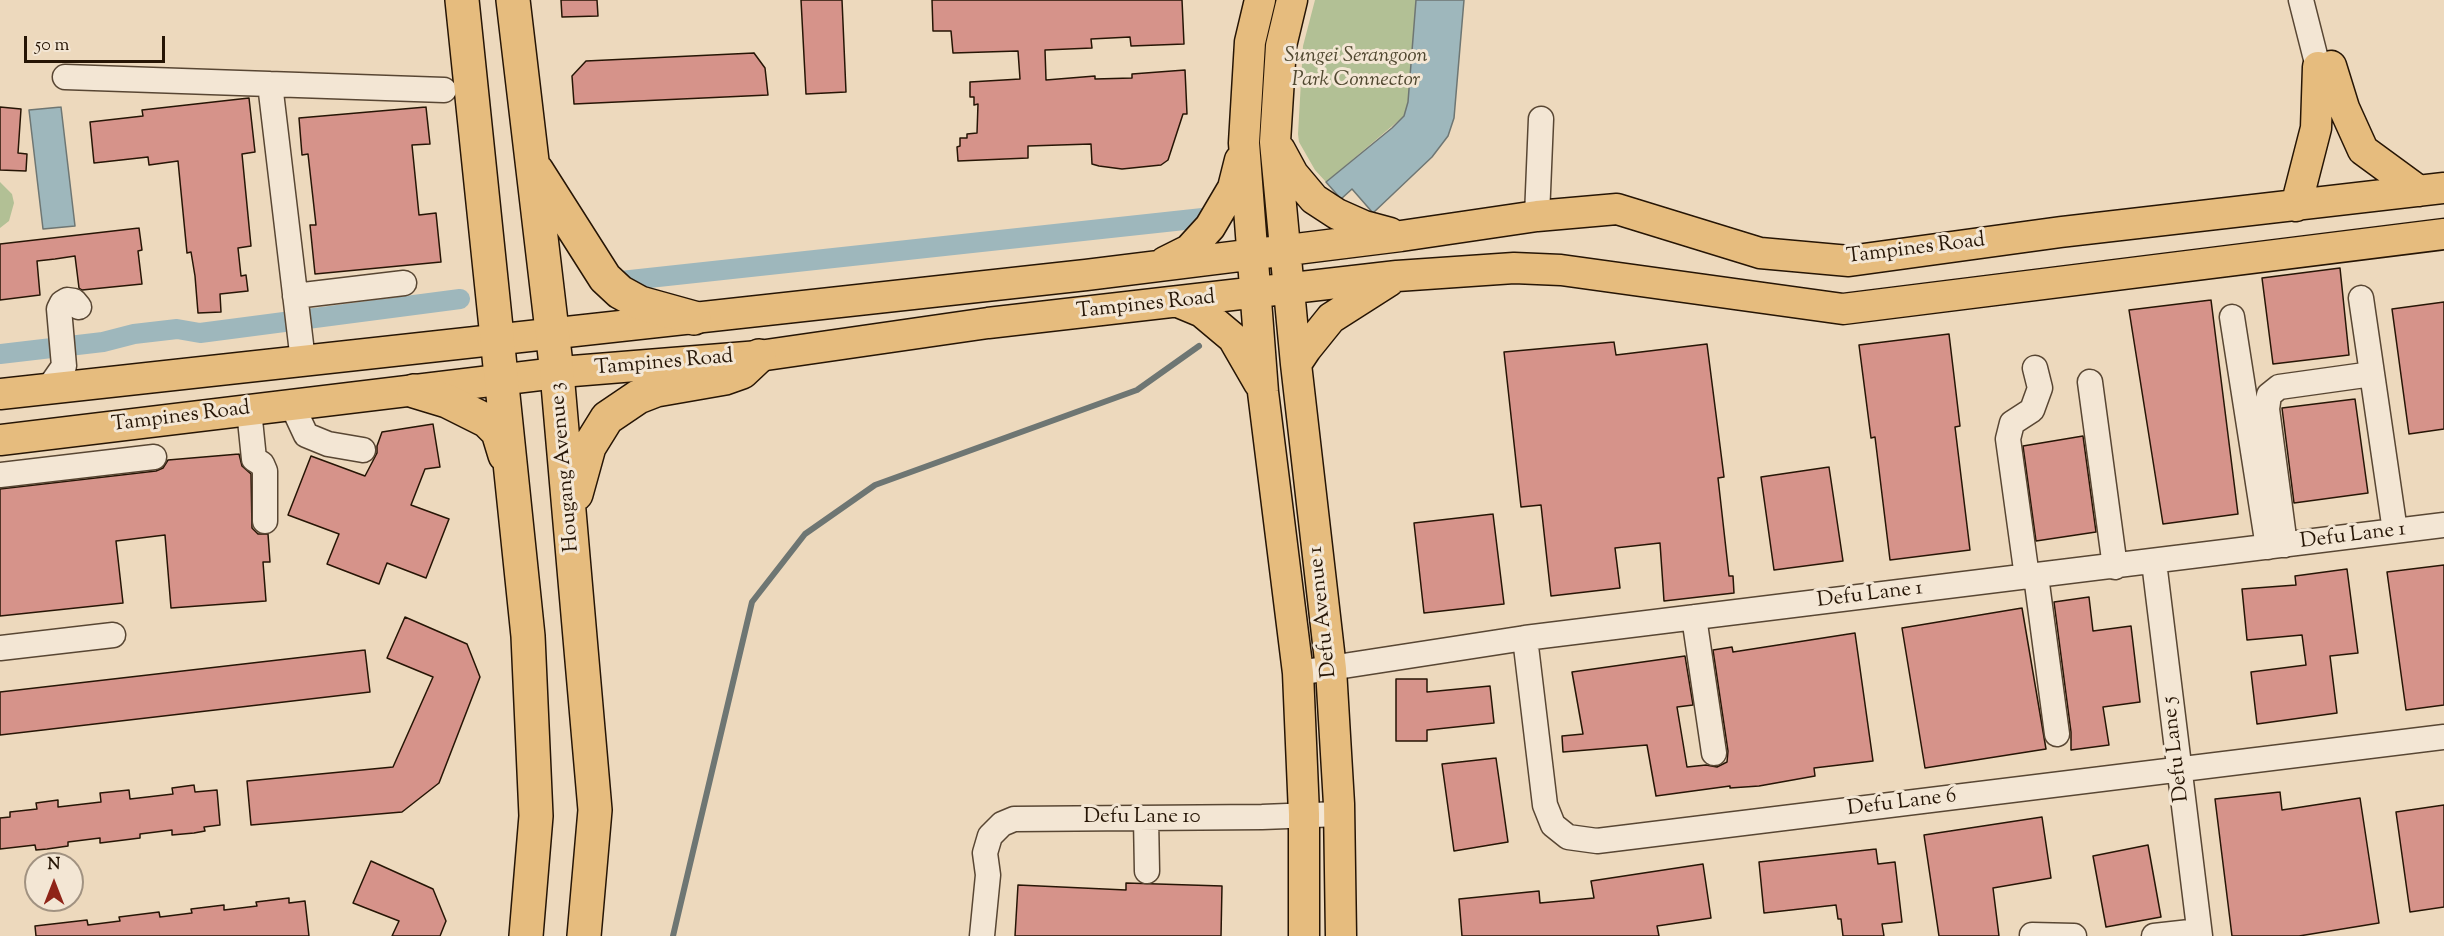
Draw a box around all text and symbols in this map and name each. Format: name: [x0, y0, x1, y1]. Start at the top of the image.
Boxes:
scale bar: [27, 24, 168, 62]
text: 50 m: [35, 33, 69, 59]
park label: Sungei Serangoon Park Connector: [1284, 44, 1428, 94]
street label: Tampines Road: [1845, 229, 1987, 271]
street label: Tampines Road: [1075, 286, 1217, 326]
street label: Tampines Road: [594, 345, 734, 383]
street label: Hougang Avenue 3: [546, 381, 586, 553]
street label: Tampines Road: [110, 397, 252, 439]
street label: Defu Lane 1: [2299, 518, 2407, 556]
street label: Defu Avenue 1: [1305, 545, 1343, 679]
street label: Defu Lane 1: [1816, 577, 1924, 615]
street label: Defu Lane 5: [2158, 695, 2196, 803]
street label: Defu Lane 6: [1846, 785, 1958, 823]
street label: Defu Lane 10: [1083, 805, 1201, 831]
north arrow: [24, 852, 84, 912]
text: N: [48, 854, 60, 877]

